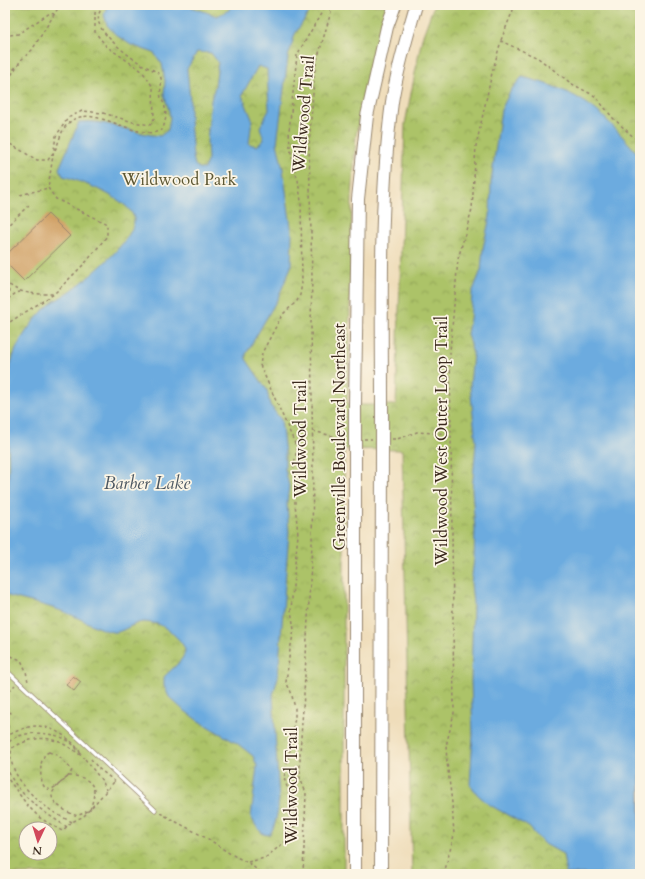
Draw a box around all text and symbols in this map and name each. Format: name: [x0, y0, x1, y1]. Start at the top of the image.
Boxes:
street label: Wildwood Trail: [287, 54, 320, 175]
park label: Wildwood Park: [120, 168, 238, 191]
street label: Wildwood West Outer Loop Trail: [430, 315, 453, 567]
street label: Greenville Boulevard Northeast: [328, 323, 351, 551]
street label: Wildwood Trail: [289, 379, 312, 499]
water label: Barber Lake: [104, 471, 191, 496]
street label: Wildwood Trail: [280, 726, 303, 846]
north arrow: [18, 821, 58, 861]
text: N: [32, 843, 43, 858]

